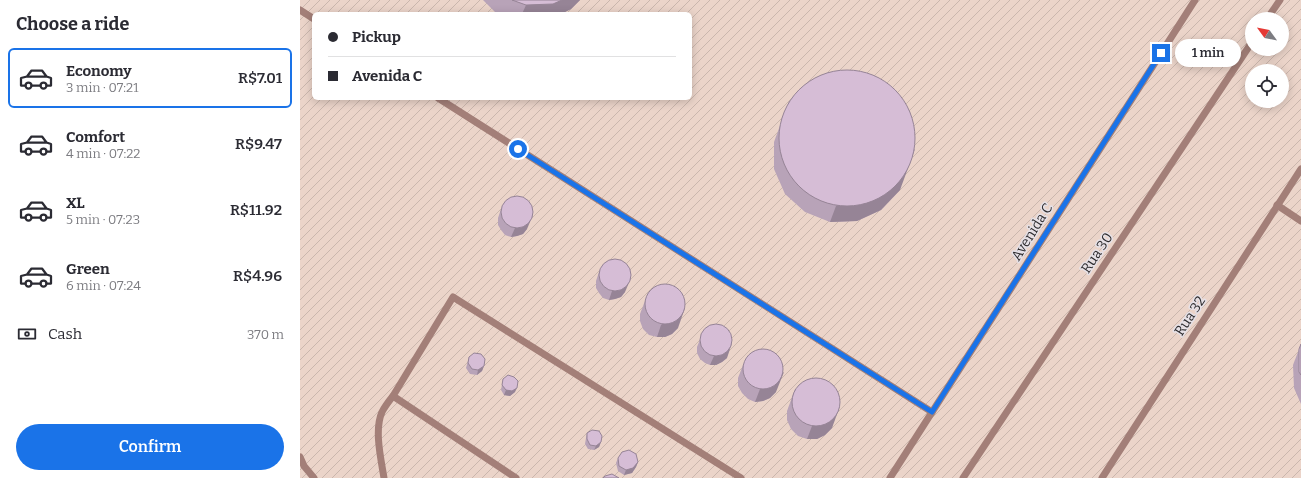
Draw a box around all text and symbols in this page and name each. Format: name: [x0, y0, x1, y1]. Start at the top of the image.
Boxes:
north arrow: [1245, 12, 1289, 56]
map controls: [1245, 12, 1289, 108]
text: Choose a ride: [16, 13, 129, 35]
text: Pickup: [352, 28, 401, 46]
callout: 1 min: [1175, 39, 1241, 67]
route end: [1152, 44, 1170, 62]
text: 1 min: [1192, 45, 1224, 60]
icon: car: [18, 60, 54, 96]
text: Economy: [66, 62, 132, 80]
button: locate: [1245, 64, 1289, 108]
text: Avenida C: [352, 67, 422, 85]
text: R$7.01: [238, 69, 282, 87]
text: 3 min · 07:21: [66, 80, 138, 95]
icon: car: [18, 126, 54, 162]
text: Comfort: [66, 128, 125, 146]
text: R$9.47: [235, 135, 282, 153]
route start: [509, 140, 527, 158]
text: 4 min · 07:22: [66, 146, 140, 161]
icon: car: [18, 192, 54, 228]
text: XL: [66, 194, 85, 212]
street label: Avenida C: [1008, 200, 1056, 264]
text: R$11.92: [230, 201, 282, 219]
text: 5 min · 07:23: [66, 212, 140, 227]
street label: Rua 30: [1077, 230, 1117, 276]
icon: car: [18, 258, 54, 294]
text: Green: [66, 260, 110, 278]
text: R$4.96: [233, 267, 282, 285]
text: 6 min · 07:24: [66, 278, 141, 293]
street label: Rua 32: [1171, 293, 1209, 339]
icon: cash: [16, 323, 38, 345]
text: Cash: [48, 325, 82, 343]
text: 370 m: [247, 327, 284, 342]
button: Confirm: [16, 424, 284, 470]

